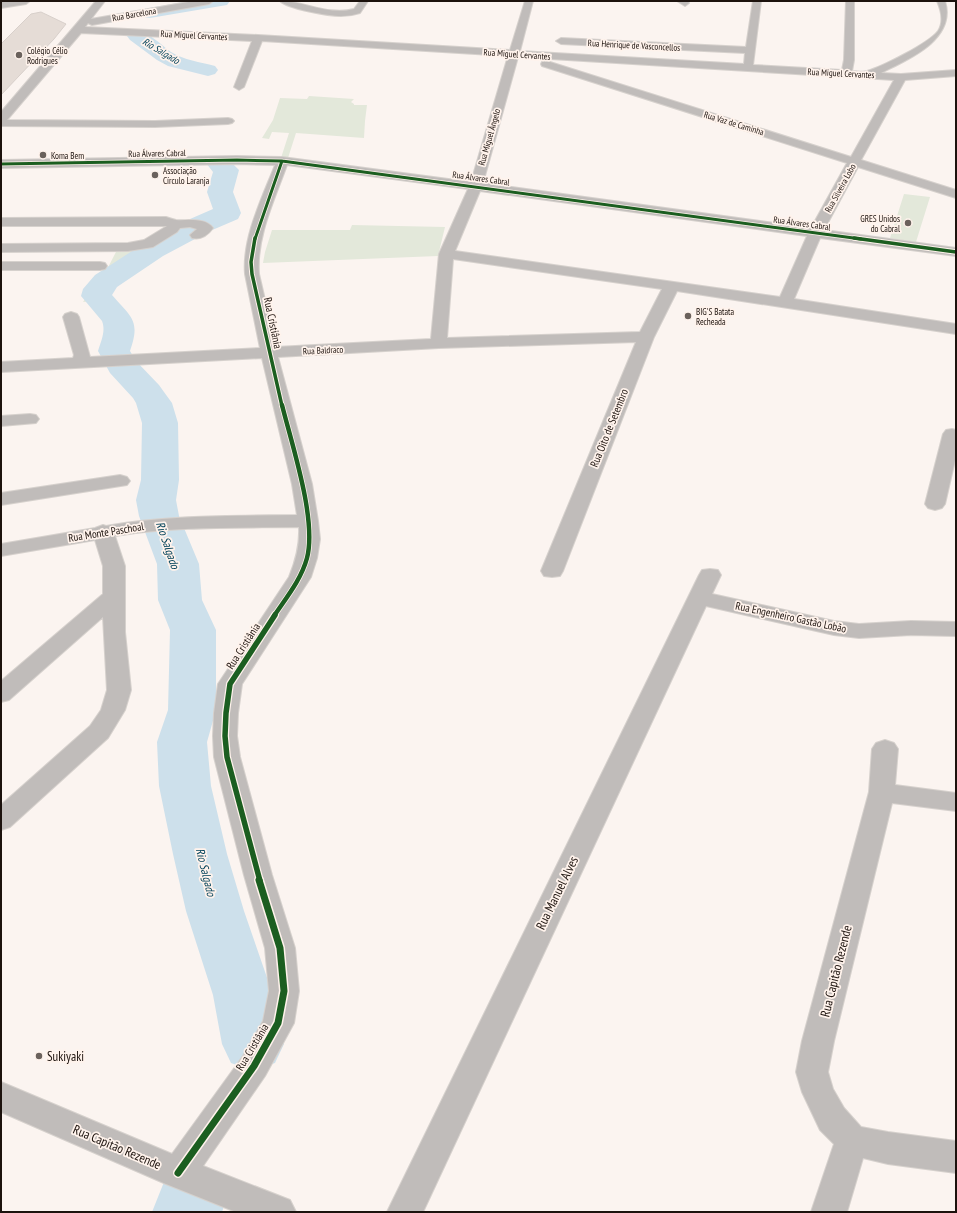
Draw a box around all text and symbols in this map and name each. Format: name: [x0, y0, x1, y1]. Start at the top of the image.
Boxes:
street label: Rua Barcelona: [111, 5, 157, 23]
street label: Rua Miguel Cervantes: [160, 28, 228, 42]
water label: Rio Salgado: [140, 35, 182, 67]
street label: Rua Henrique de Vasconcellos: [587, 37, 681, 53]
place label: Colégio Célio Rodrigues: [27, 45, 68, 66]
street label: Rua Miguel Cervantes: [483, 46, 551, 62]
marker: Colégio Célio Rodrigues: [14, 50, 24, 60]
street label: Rua Miguel Cervantes: [807, 66, 875, 80]
street label: Rua Miguel Ângelo: [476, 107, 502, 167]
street label: Rua Vaz de Caminha: [703, 109, 766, 137]
street label: Rua Álvares Cabral: [128, 147, 187, 159]
marker: Koma Bem: [38, 150, 48, 160]
place label: Koma Bem: [51, 150, 84, 161]
street label: Rua Silveira Lobo: [822, 162, 858, 214]
place label: Associação Círculo Laranja: [163, 165, 210, 187]
street label: Rua Álvares Cabral: [452, 169, 511, 188]
marker: Associação Círculo Laranja: [150, 170, 160, 180]
place label: GRES Unidos do Cabral: [860, 213, 901, 234]
street label: Rua Álvares Cabral: [773, 214, 832, 233]
marker: GRES Unidos do Cabral: [903, 218, 913, 228]
street label: Rua Cristiânia: [261, 296, 285, 350]
place label: BIG'S Batata Recheada: [696, 306, 735, 327]
marker: BIG'S Batata Recheada: [683, 311, 693, 321]
street label: Rua Baldraco: [302, 343, 344, 357]
street label: Rua Oito de Setembro: [587, 387, 631, 469]
street label: Rua Monte Paschoal: [67, 519, 145, 545]
water label: Rio Salgado: [153, 519, 183, 571]
street label: Rua Engenheiro Gastão Lobão: [734, 598, 848, 636]
street label: Rua Cristiânia: [223, 620, 263, 672]
water label: Rio Salgado: [193, 846, 219, 898]
street label: Rua Manuel Alves: [532, 854, 582, 932]
street label: Rua Capitão Rezende: [816, 923, 856, 1019]
street label: Rua Cristiânia: [233, 1021, 271, 1073]
place label: Sukiyaki: [47, 1048, 84, 1065]
marker: Sukiyaki: [34, 1051, 44, 1061]
street label: Rua Capitão Rezende: [70, 1121, 164, 1173]

